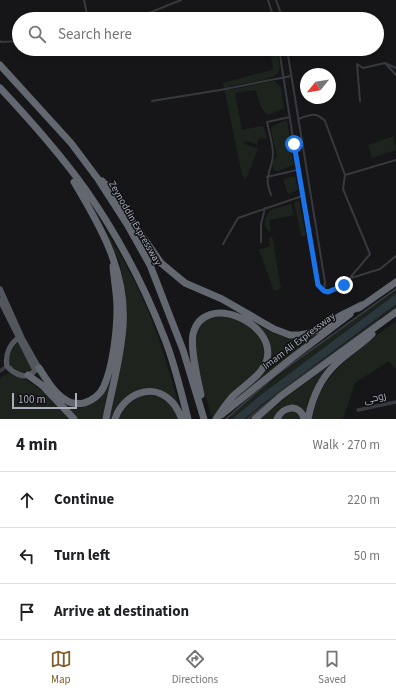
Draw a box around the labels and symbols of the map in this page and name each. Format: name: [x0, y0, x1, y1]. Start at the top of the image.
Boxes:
north arrow: [300, 68, 336, 104]
route start: [285, 135, 303, 153]
street label: Zeynoddin Expressway: [105, 178, 165, 268]
route end: [335, 276, 353, 294]
street label: Imam Ali Expressway: [260, 309, 338, 373]
street label: روحی: [362, 389, 388, 407]
scale bar: [12, 391, 77, 410]

